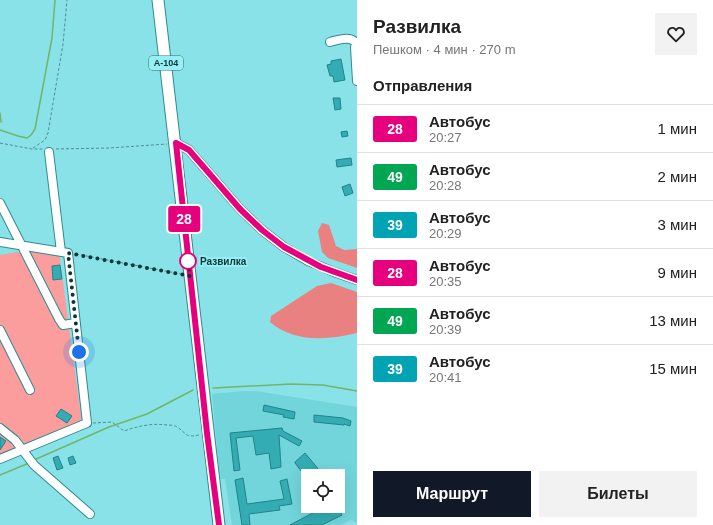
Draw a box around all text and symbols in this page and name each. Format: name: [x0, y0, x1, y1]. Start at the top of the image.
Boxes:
button: heart: [655, 13, 697, 55]
text: Развилка: [373, 16, 461, 37]
text: Пешком · 4 мин · 270 m: [373, 42, 515, 57]
road number: А-104: [149, 56, 183, 70]
text: Отправления: [373, 77, 472, 94]
text: Автобус: [429, 113, 491, 130]
text: 1 мин: [658, 120, 697, 137]
text: 28: [387, 121, 403, 137]
text: 20:27: [429, 130, 462, 145]
text: Автобус: [429, 161, 491, 178]
text: 2 мин: [658, 168, 697, 185]
text: 49: [387, 169, 403, 185]
text: 20:28: [429, 178, 462, 193]
line badge: 28: [166, 206, 202, 232]
text: Автобус: [429, 209, 491, 226]
text: 28: [176, 211, 192, 227]
text: 3 мин: [658, 216, 697, 233]
text: 39: [387, 217, 403, 233]
text: 20:29: [429, 226, 462, 241]
marker: Развилка: [179, 252, 197, 270]
place label: Развилка: [200, 256, 247, 267]
text: Автобус: [429, 257, 491, 274]
text: 9 мин: [658, 264, 697, 281]
text: 28: [387, 265, 403, 281]
text: 20:35: [429, 274, 462, 289]
text: Автобус: [429, 305, 491, 322]
text: 13 мин: [649, 312, 697, 329]
text: 49: [387, 313, 403, 329]
text: 20:39: [429, 322, 462, 337]
your location: [69, 342, 89, 362]
text: Автобус: [429, 353, 491, 370]
text: 15 мин: [649, 360, 697, 377]
text: 39: [387, 361, 403, 377]
text: 20:41: [429, 370, 462, 385]
map controls: [301, 469, 345, 513]
button: locate: [301, 469, 345, 513]
button: Маршрут: [373, 471, 531, 517]
button: Билеты: [539, 471, 697, 517]

